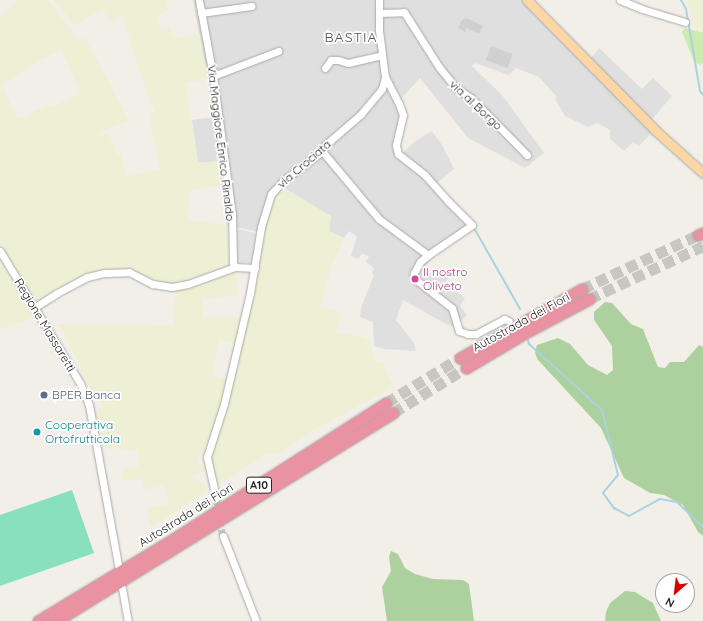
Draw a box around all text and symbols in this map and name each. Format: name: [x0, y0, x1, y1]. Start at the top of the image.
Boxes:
district label: BASTIA: [324, 29, 378, 45]
street label: Via Maggiore Enrico Rinaldo: [204, 64, 238, 222]
street label: via al Borgo: [447, 77, 505, 133]
street label: via Crociata: [274, 137, 334, 191]
place label: Il nostro Oliveto: [423, 265, 468, 293]
marker: Il nostro Oliveto: [410, 274, 420, 284]
street label: Regione Massaretti: [11, 276, 79, 374]
street label: Autostrada dei Fiori: [470, 289, 572, 355]
place label: BPER Banca: [52, 388, 121, 402]
marker: BPER Banca: [39, 390, 49, 400]
place label: Cooperativa Ortofrutticola: [45, 418, 120, 446]
marker: Cooperativa Ortofrutticola: [32, 427, 42, 437]
road number: A10: [245, 476, 273, 494]
street label: Autostrada dei Fiori: [136, 480, 236, 550]
north arrow: [655, 573, 695, 613]
text: N: [663, 595, 677, 611]

